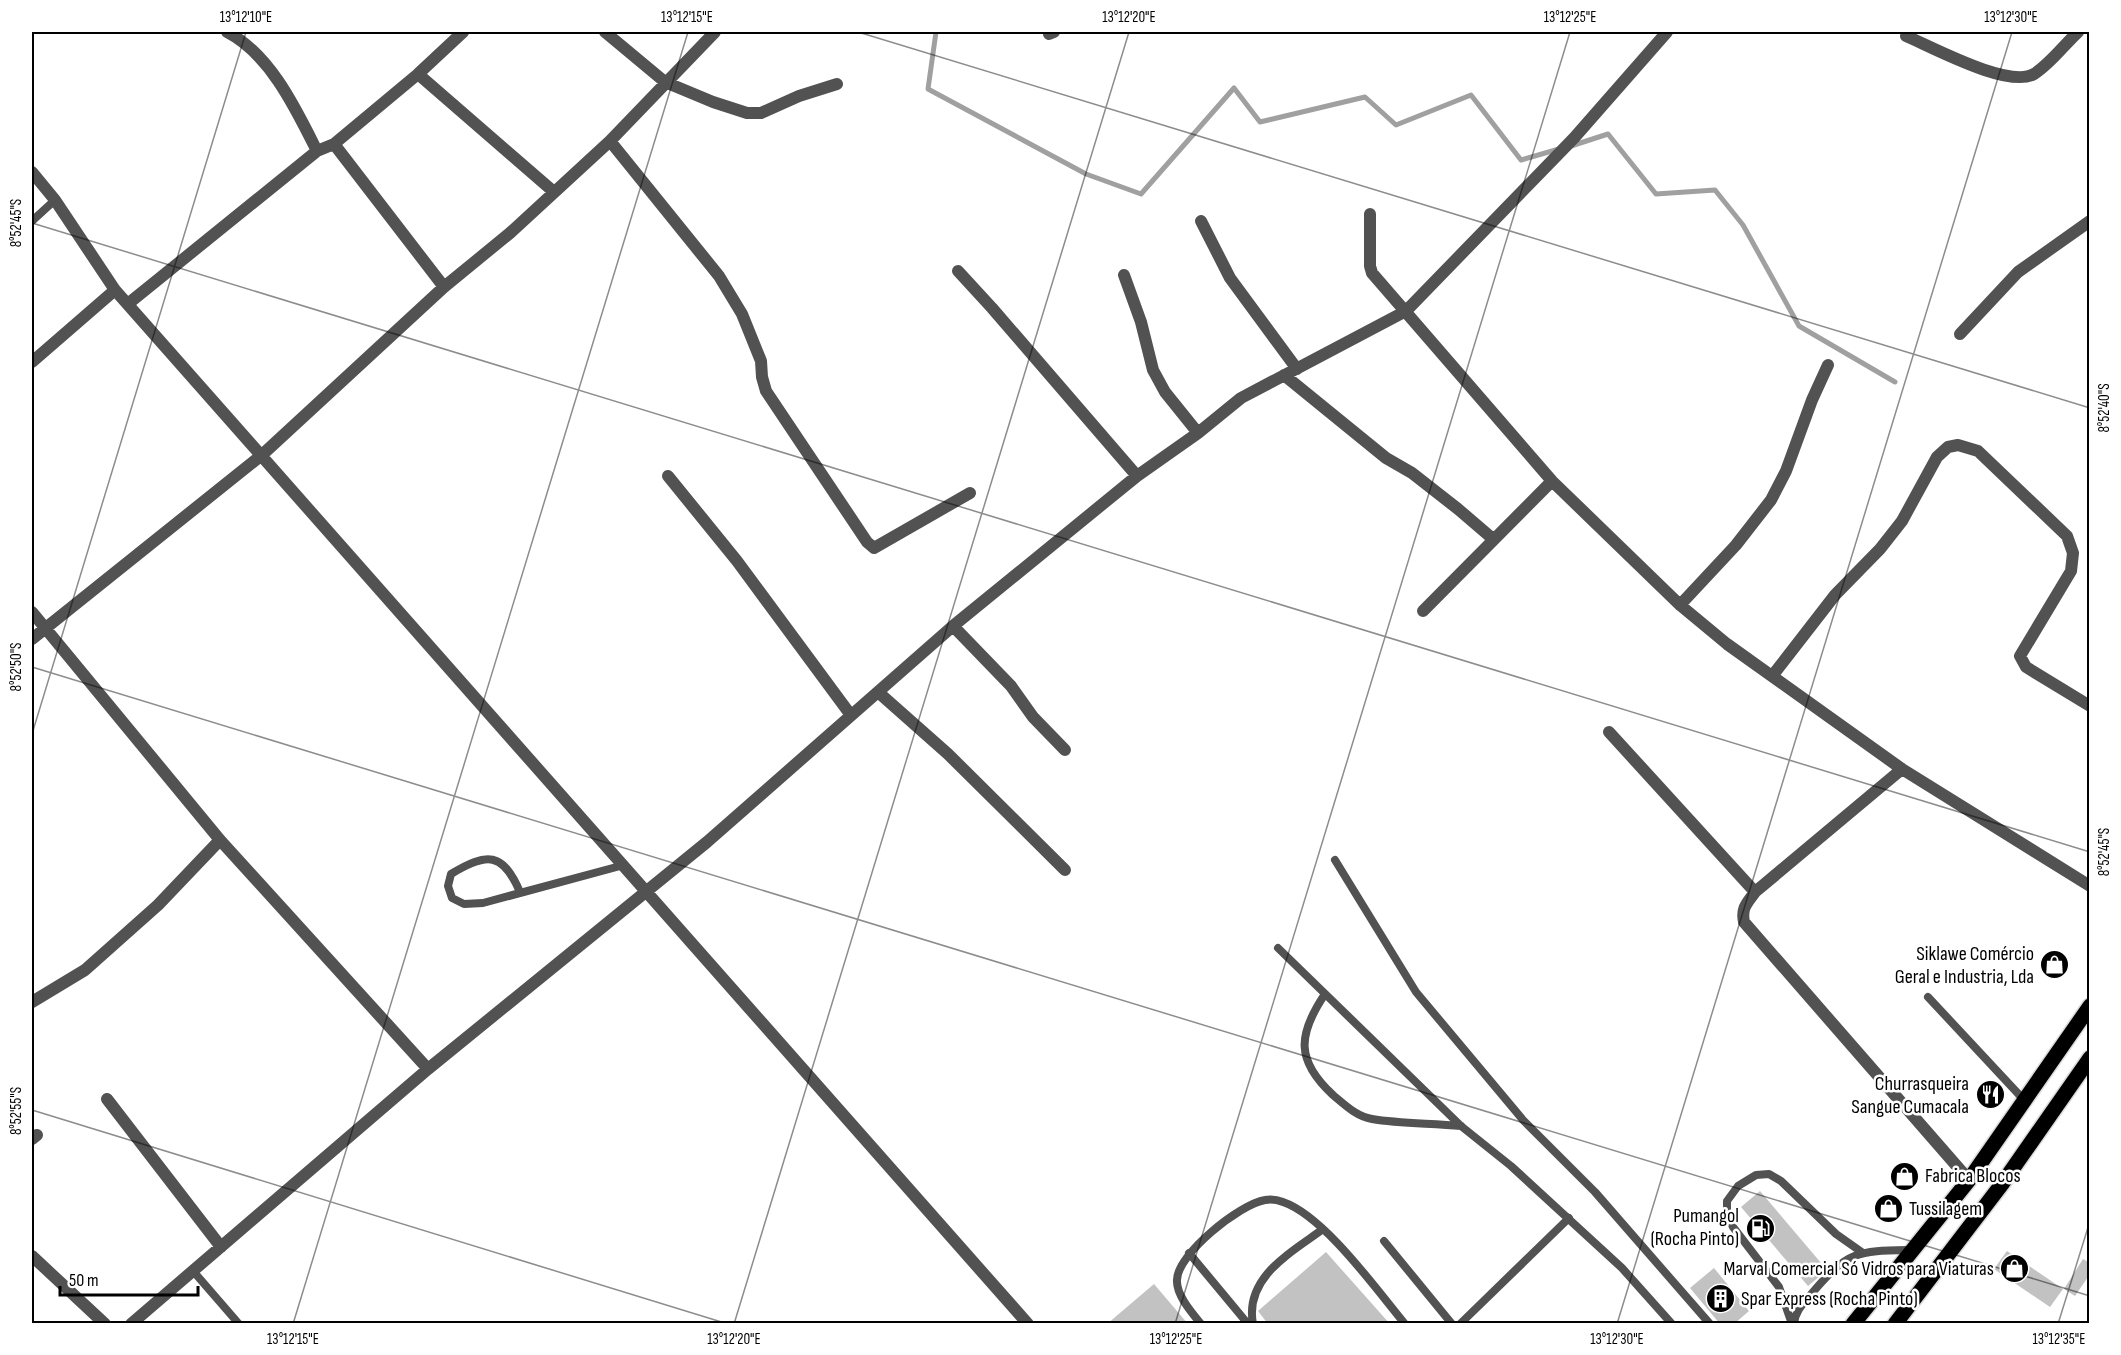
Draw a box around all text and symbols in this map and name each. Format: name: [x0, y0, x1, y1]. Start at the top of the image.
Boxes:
text: 13°12'10"E: [220, 8, 272, 27]
text: 13°12'15"E: [661, 8, 713, 27]
text: 13°12'20"E: [1102, 8, 1156, 27]
text: 13°12'25"E: [1544, 8, 1596, 27]
text: 13°12'30"E: [1984, 8, 2038, 27]
text: 8°52'45"S: [7, 199, 26, 247]
text: 8°52'40"S: [2095, 383, 2114, 433]
text: 8°52'50"S: [7, 643, 26, 691]
text: 8°52'45"S: [2095, 828, 2114, 876]
place label: Siklawe Comércio Geral e Industria, Lda: [1895, 942, 2034, 989]
shop icon: Siklawe Comércio Geral e Industria, Lda: [2039, 949, 2071, 981]
place label: Churrasqueira Sangue Cumacala: [1851, 1072, 1969, 1119]
restaurant icon: Churrasqueira Sangue Cumacala: [1974, 1079, 2006, 1111]
text: 8°52'55"S: [7, 1087, 26, 1135]
shop icon: Fabrica Blocos: [1888, 1160, 1920, 1192]
place label: Fabrica Blocos: [1925, 1164, 2021, 1188]
shop icon: Tussilagem: [1872, 1193, 1904, 1225]
place label: Tussilagem: [1909, 1197, 1982, 1221]
place label: Pumangol (Rocha Pinto): [1651, 1204, 1739, 1251]
fuel station icon: Pumangol (Rocha Pinto): [1744, 1212, 1776, 1244]
shop icon: Marval Comercial Só Vidros para Viaturas: [1999, 1253, 2031, 1285]
place label: Marval Comercial Só Vidros para Viaturas: [1723, 1257, 1994, 1281]
scale bar: [60, 1259, 198, 1297]
text: 50 m: [69, 1270, 99, 1291]
building icon: Spar Express (Rocha Pinto): [1704, 1283, 1736, 1315]
place label: Spar Express (Rocha Pinto): [1741, 1287, 1918, 1311]
text: 13°12'15"E: [267, 1330, 319, 1349]
text: 13°12'20"E: [707, 1330, 761, 1349]
text: 13°12'25"E: [1150, 1330, 1202, 1349]
text: 13°12'30"E: [1590, 1330, 1644, 1349]
text: 13°12'35"E: [2033, 1330, 2085, 1349]

